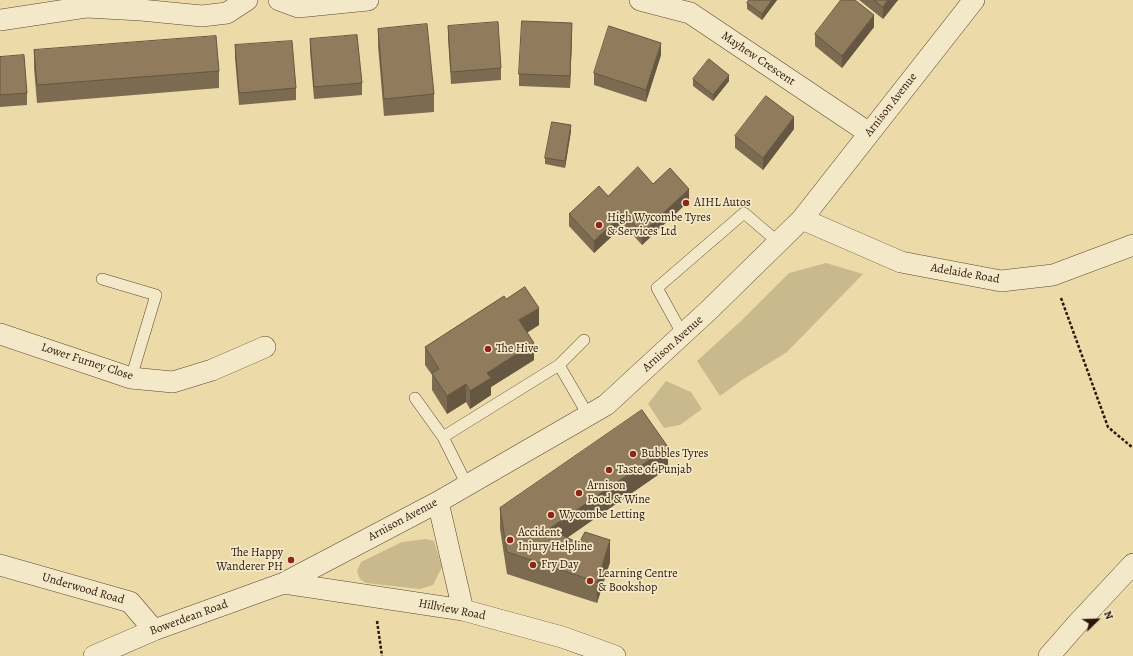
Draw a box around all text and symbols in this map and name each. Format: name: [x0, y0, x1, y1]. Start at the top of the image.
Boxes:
street label: Mayhew Crescent: [718, 29, 798, 89]
street label: Arnison Avenue: [862, 70, 920, 140]
place label: AIHL Autos: [694, 196, 751, 210]
marker: AIHL Autos: [681, 198, 691, 208]
place label: High Wycombe Tyres & Services Ltd: [607, 211, 711, 239]
marker: High Wycombe Tyres & Services Ltd: [594, 220, 604, 230]
street label: Adelaide Road: [929, 261, 1001, 287]
street label: Arnison Avenue: [640, 313, 706, 375]
street label: Lower Furney Close: [39, 340, 135, 384]
place label: The Hive: [496, 342, 538, 356]
marker: The Hive: [483, 344, 493, 354]
place label: Bubbles Tyres: [641, 447, 708, 461]
marker: Bubbles Tyres: [628, 449, 638, 459]
place label: Taste of Punjab: [617, 463, 692, 477]
marker: Taste of Punjab: [604, 465, 614, 475]
place label: Arnison Food & Wine: [587, 479, 650, 507]
marker: Arnison Food & Wine: [574, 488, 584, 498]
street label: Arnison Avenue: [366, 496, 440, 544]
place label: Wycombe Letting: [559, 508, 645, 522]
marker: Wycombe Letting: [546, 510, 556, 520]
place label: Accident Injury Helpline: [518, 526, 592, 554]
marker: Accident Injury Helpline: [505, 535, 515, 545]
place label: The Happy Wanderer PH: [216, 546, 283, 574]
marker: The Happy Wanderer PH: [286, 555, 296, 565]
place label: Fry Day: [541, 558, 579, 572]
marker: Fry Day: [528, 560, 538, 570]
place label: Learning Centre & Bookshop: [598, 567, 678, 595]
street label: Underwood Road: [40, 570, 126, 608]
marker: Learning Centre & Bookshop: [585, 576, 595, 586]
street label: Hillview Road: [417, 596, 487, 624]
street label: Bowerdean Road: [148, 597, 230, 639]
north arrow: [1077, 600, 1117, 640]
text: N: [1100, 608, 1117, 622]

